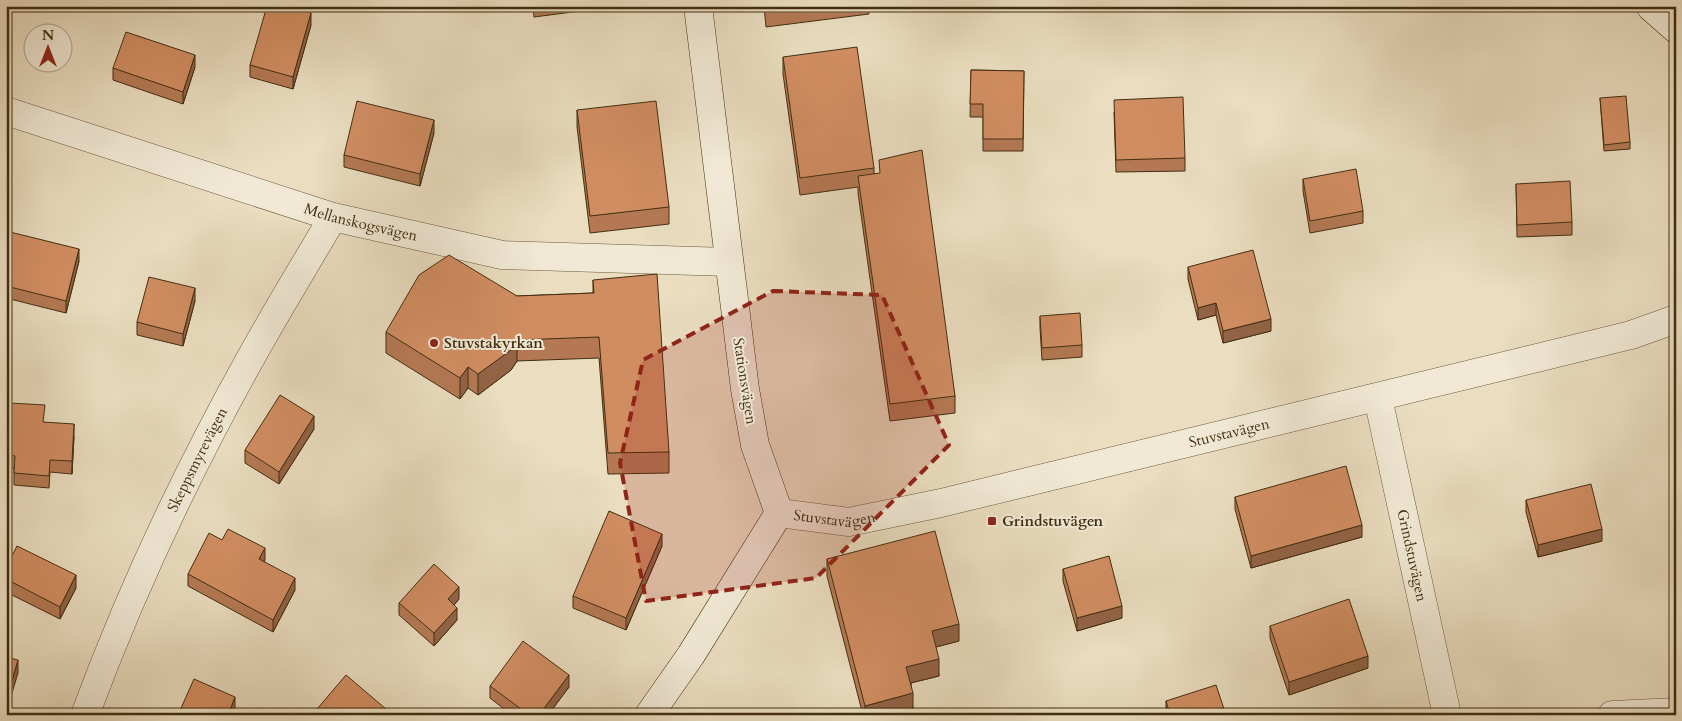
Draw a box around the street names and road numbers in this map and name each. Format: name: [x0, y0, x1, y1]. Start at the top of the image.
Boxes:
street label: Mellanskogsvägen: [302, 198, 420, 246]
street label: Stationsvägen: [728, 336, 762, 426]
street label: Skeppsmyrevägen: [162, 404, 232, 515]
street label: Stuvstavägen: [1187, 413, 1272, 452]
street label: Stuvstavägen: [792, 505, 878, 532]
street label: Grindstuvägen: [1392, 507, 1432, 604]

